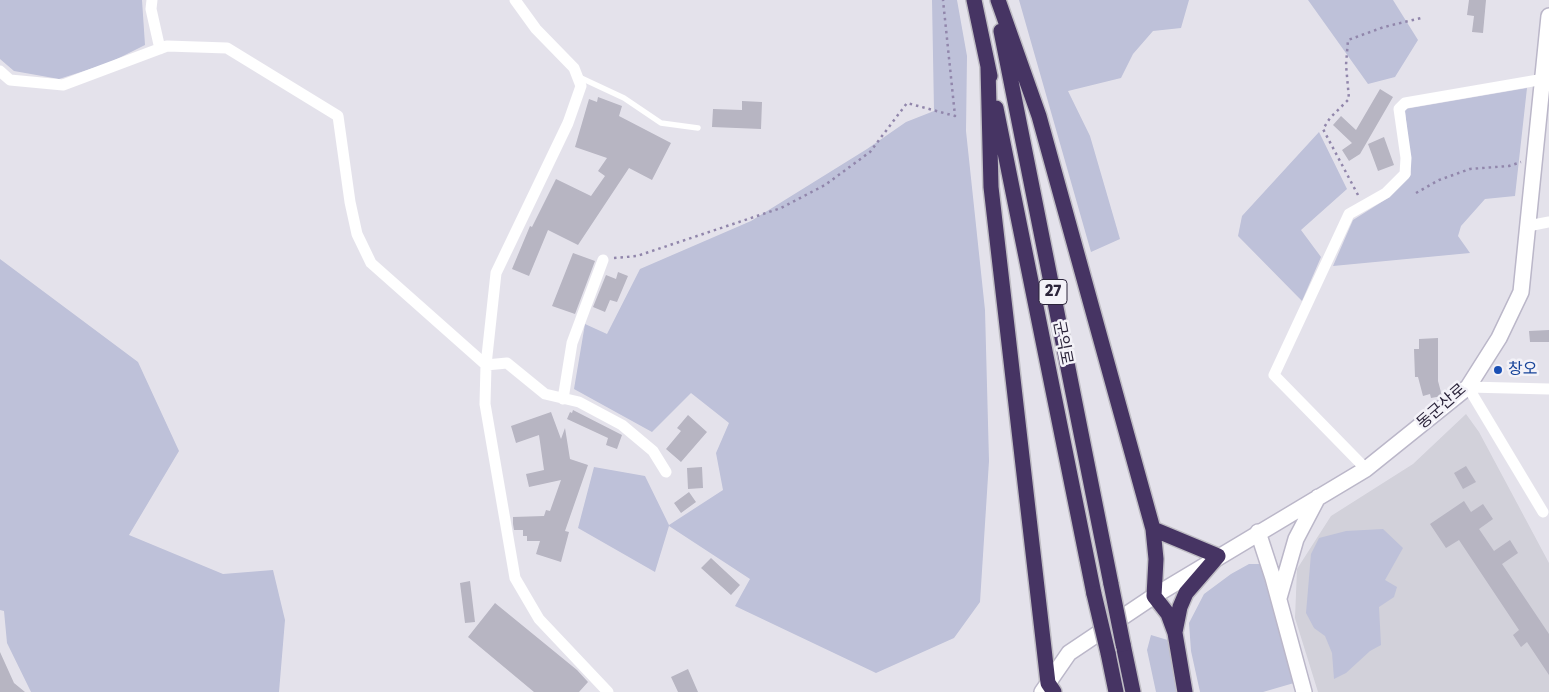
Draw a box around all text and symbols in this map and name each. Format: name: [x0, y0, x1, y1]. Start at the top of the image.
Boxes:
road number: 27: [1039, 280, 1067, 304]
street label: 군익로: [1048, 319, 1076, 367]
place label: 창오: [1508, 360, 1537, 380]
marker: 창오: [1492, 364, 1504, 376]
street label: 동군산로: [1413, 380, 1471, 434]

